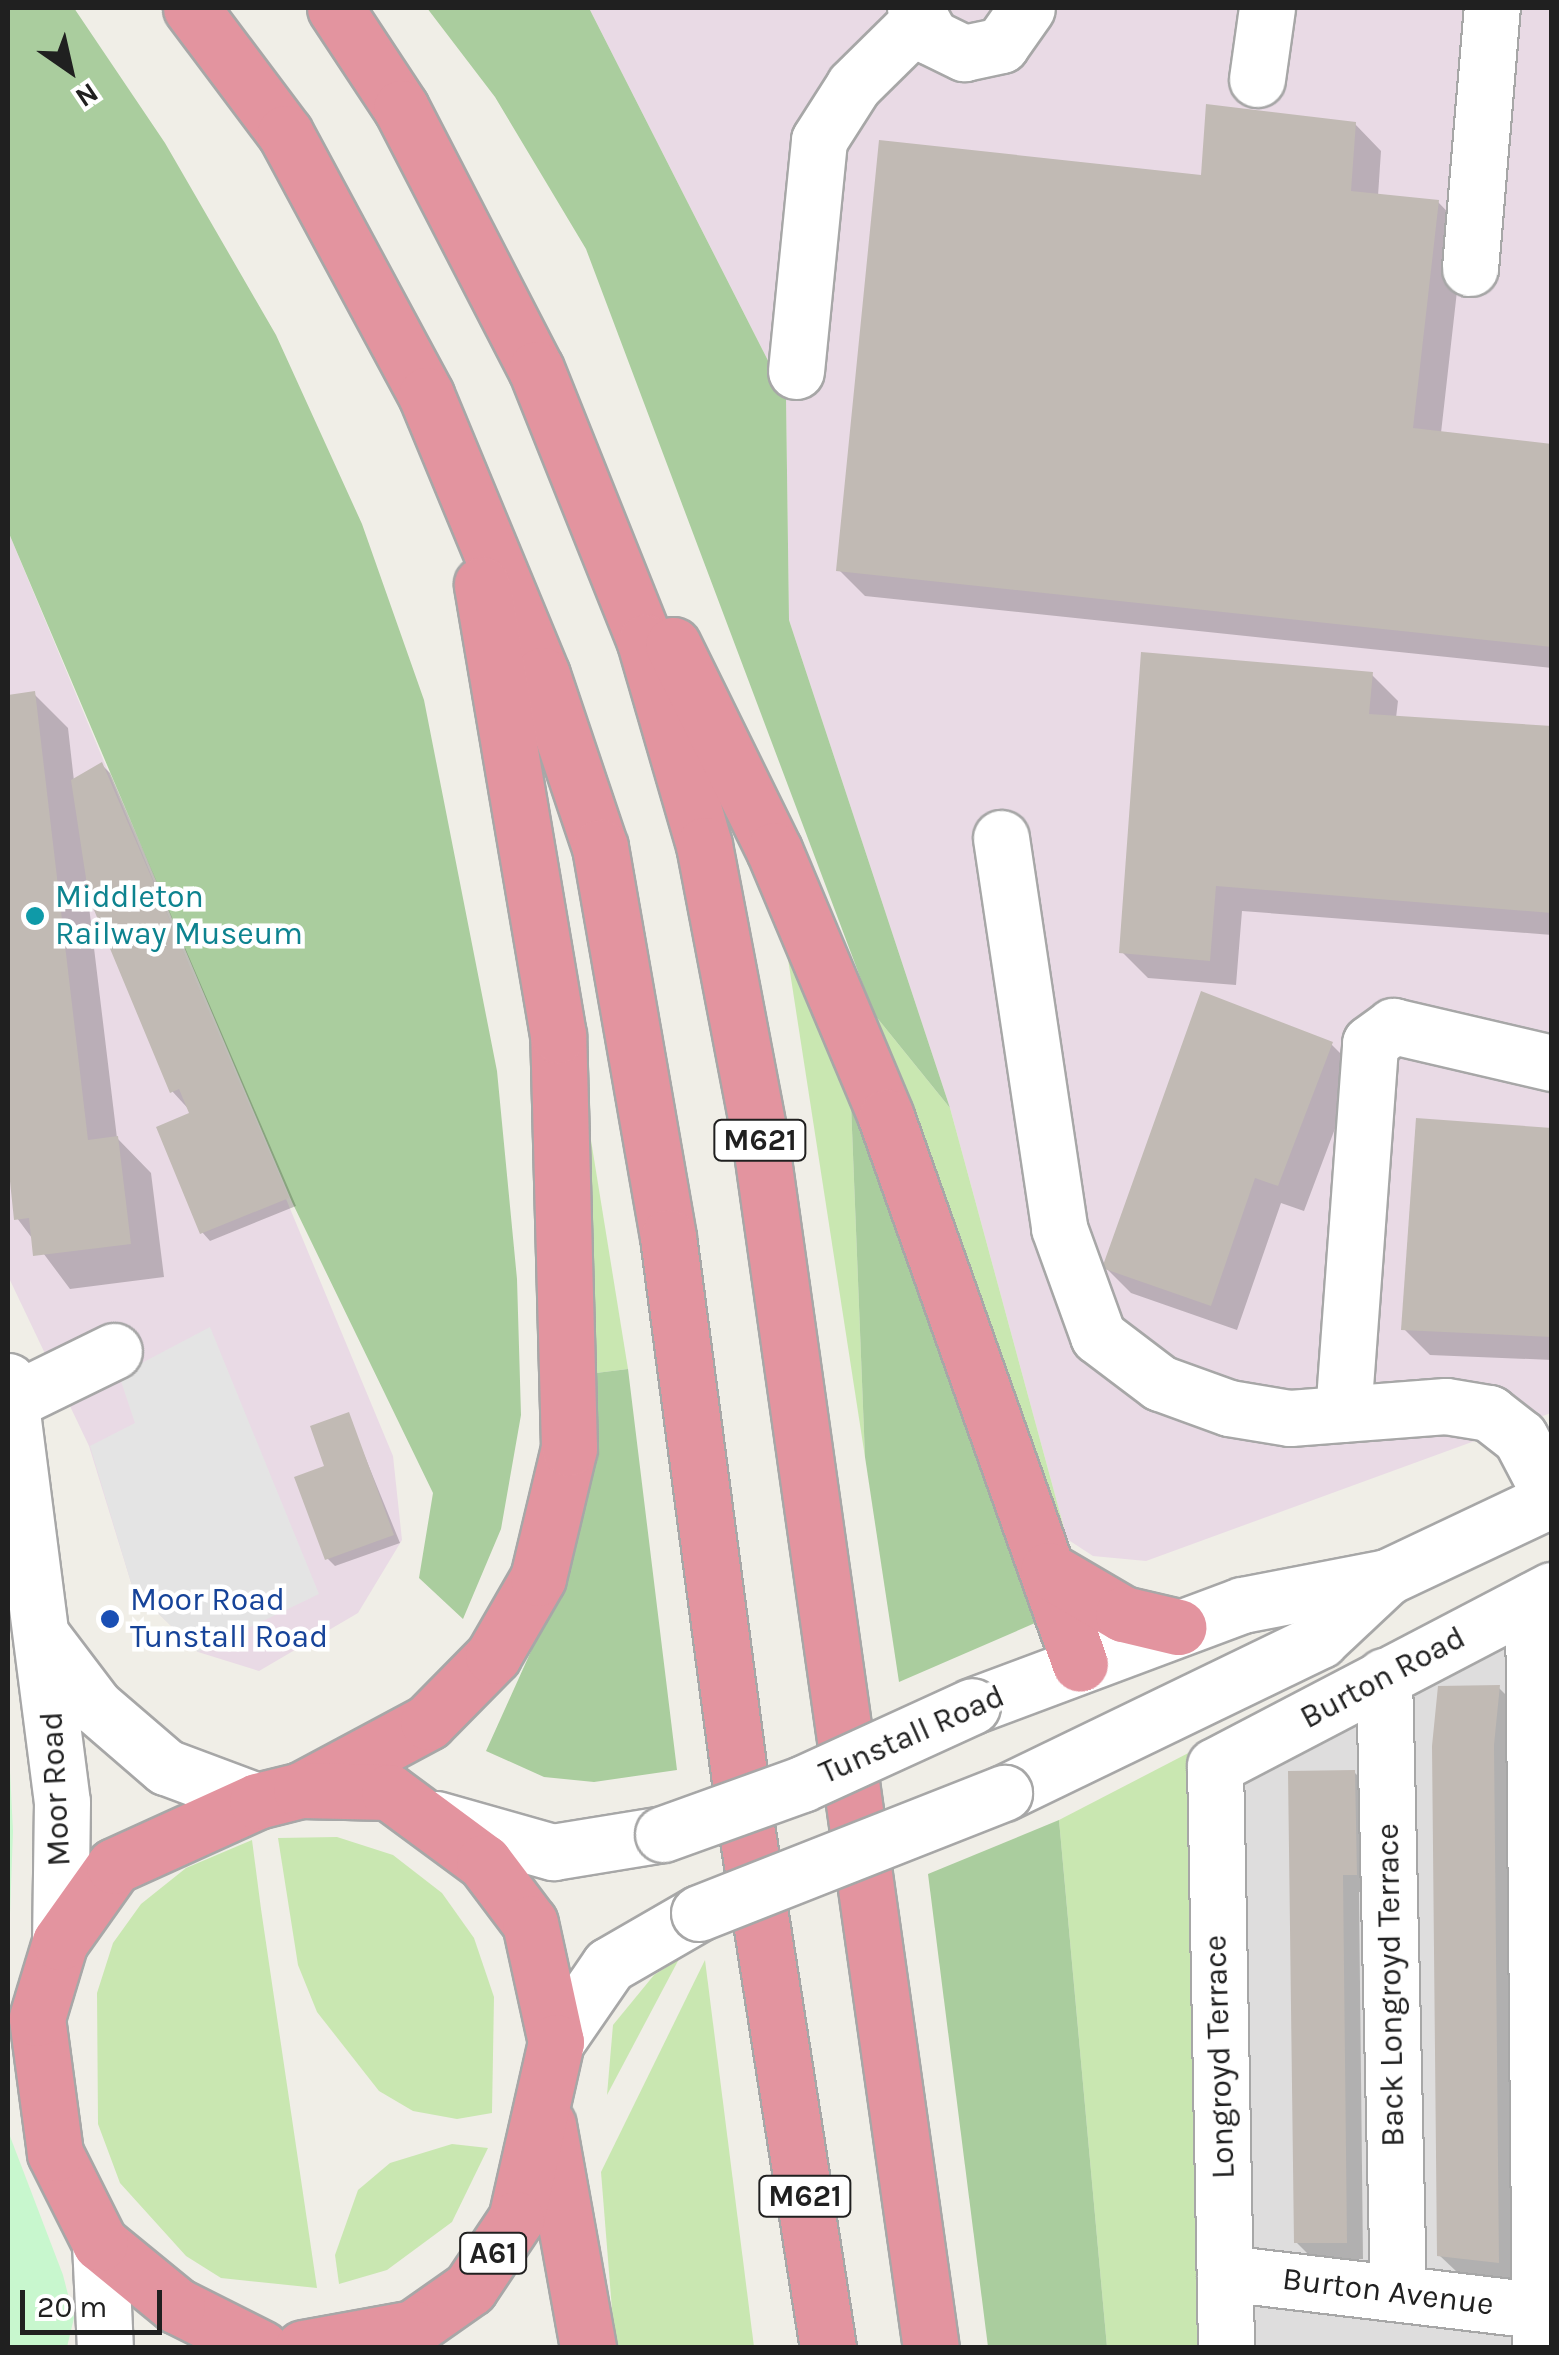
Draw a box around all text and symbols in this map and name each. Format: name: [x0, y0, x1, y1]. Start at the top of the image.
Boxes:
north arrow: [20, 20, 120, 120]
text: N: [70, 76, 105, 115]
place label: Middleton Railway Museum: [55, 879, 303, 954]
marker: Middleton Railway Museum: [24, 905, 46, 927]
road number: M621: [712, 1115, 808, 1165]
place label: Moor Road Tunstall Road: [130, 1582, 328, 1657]
marker: Moor Road Tunstall Road: [99, 1608, 121, 1630]
street label: Burton Road: [1294, 1619, 1472, 1737]
street label: Tunstall Road: [814, 1677, 1010, 1793]
street label: Moor Road: [33, 1711, 79, 1867]
street label: Back Longroyd Terrace: [1369, 1823, 1413, 2147]
street label: Longroyd Terrace: [1197, 1934, 1243, 2180]
road number: M621: [758, 2171, 852, 2221]
road number: A61: [458, 2228, 528, 2278]
street label: Burton Avenue: [1280, 2260, 1496, 2324]
scale bar: [25, 2270, 168, 2332]
text: 20 m: [37, 2289, 107, 2325]

